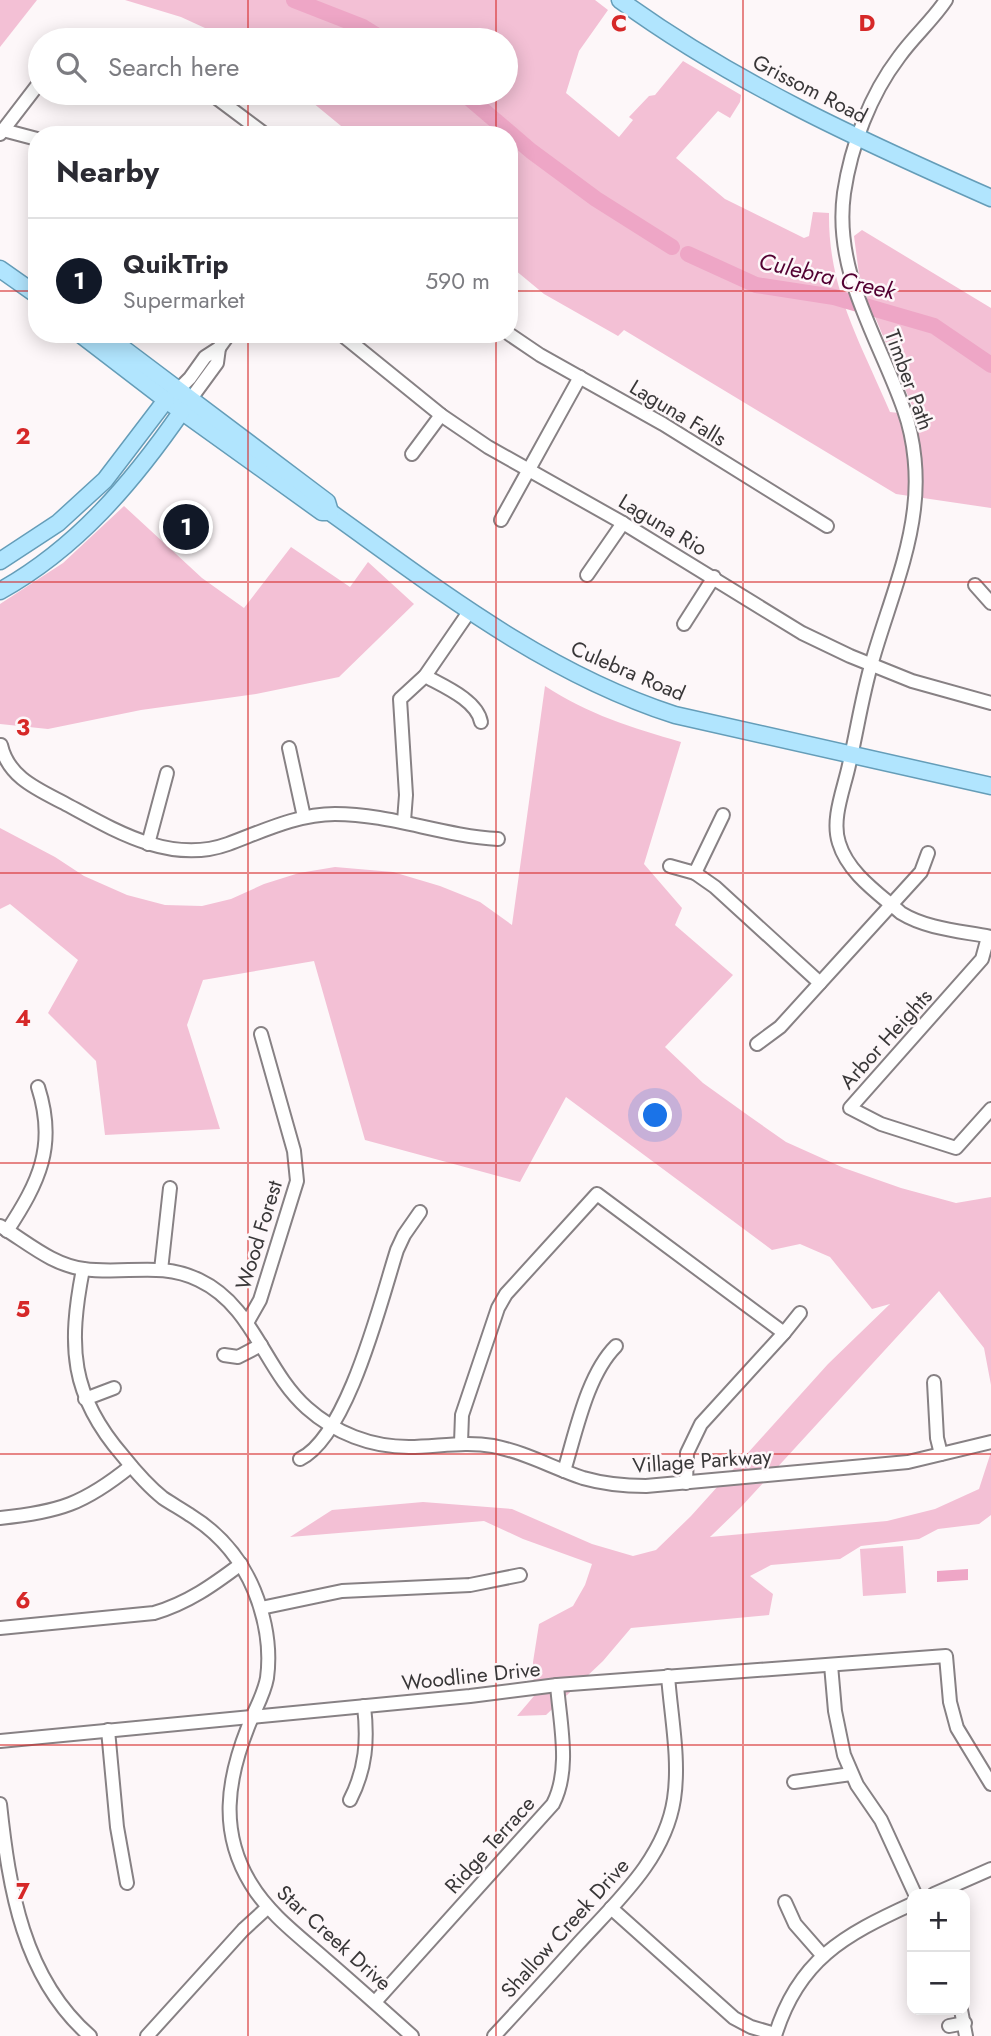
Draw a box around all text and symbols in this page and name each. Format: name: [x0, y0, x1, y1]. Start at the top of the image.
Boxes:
text: C: [611, 6, 627, 40]
text: D: [859, 6, 876, 40]
search box: [28, 28, 518, 105]
street label: Grissom Road: [747, 47, 873, 131]
icon: search: [52, 48, 90, 86]
text: Search here: [108, 48, 240, 86]
text: Nearby: [56, 150, 159, 193]
water label: Culebra Creek: [755, 244, 900, 308]
text: QuikTrip: [123, 245, 229, 283]
text: 1: [73, 264, 85, 298]
text: 590 m: [425, 264, 490, 298]
text: Supermarket: [123, 283, 245, 317]
street label: Timber Path: [877, 326, 941, 434]
street label: Laguna Falls: [624, 372, 732, 454]
text: 2: [15, 419, 31, 453]
street label: Laguna Rio: [613, 487, 713, 563]
pin: 1: [163, 501, 209, 553]
street label: Culebra Road: [566, 633, 690, 709]
text: 3: [16, 710, 30, 744]
street label: Arbor Heights: [833, 982, 939, 1096]
text: 4: [15, 1001, 31, 1035]
your location: [638, 1098, 672, 1132]
street label: Wood Forest: [228, 1177, 290, 1293]
text: 5: [16, 1292, 30, 1326]
street label: Village Parkway: [631, 1441, 773, 1481]
text: 6: [15, 1583, 31, 1617]
street label: Woodline Drive: [400, 1654, 542, 1698]
street label: Ridge Terrace: [438, 1789, 542, 1900]
street label: Shallow Creek Drive: [494, 1851, 636, 2005]
text: 7: [16, 1874, 30, 1908]
street label: Star Creek Drive: [270, 1878, 398, 1998]
map controls: [907, 1889, 970, 2015]
button: +: [907, 1889, 970, 1952]
button: −: [907, 1952, 970, 2015]

